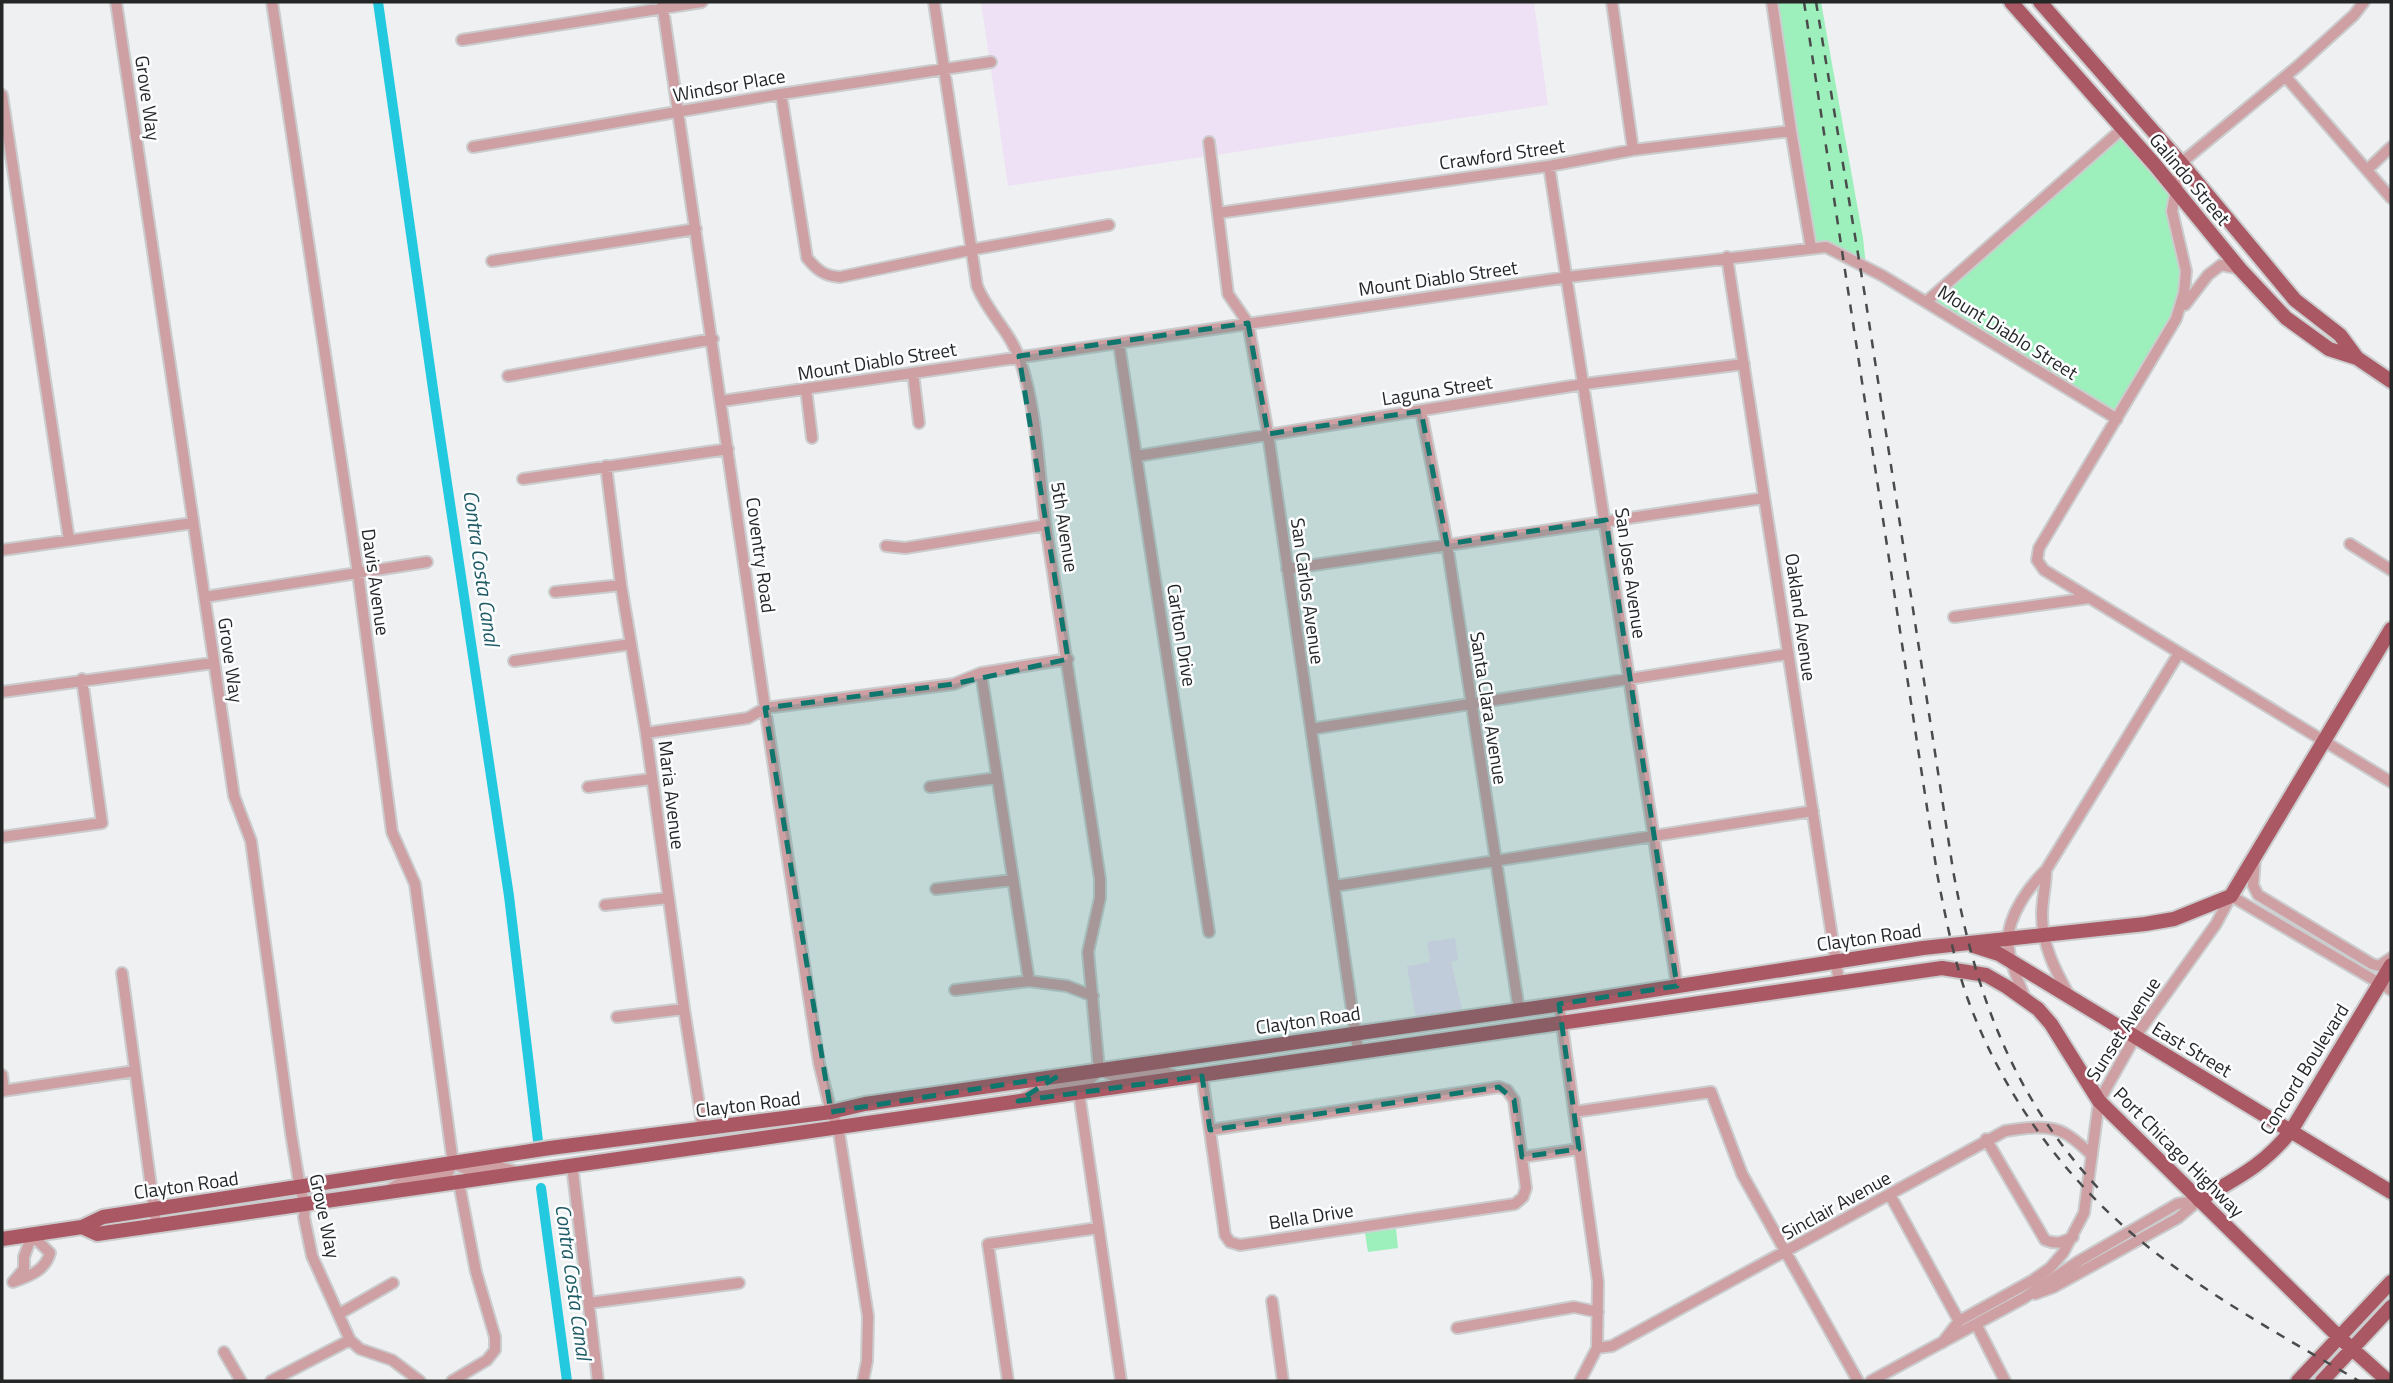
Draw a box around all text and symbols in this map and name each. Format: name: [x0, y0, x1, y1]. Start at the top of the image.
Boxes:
street label: Grove Way: [128, 53, 169, 142]
street label: Windsor Place: [670, 60, 787, 109]
street label: Galindo Street: [2143, 126, 2238, 232]
street label: Crawford Street: [1437, 130, 1567, 177]
street label: Mount Diablo Street: [1356, 252, 1520, 303]
street label: Mount Diablo Street: [1933, 277, 2084, 387]
street label: Mount Diablo Street: [795, 334, 959, 387]
street label: Laguna Street: [1380, 366, 1495, 413]
street label: 5th Avenue: [1044, 480, 1087, 574]
water label: Contra Costa Canal: [455, 488, 509, 650]
street label: Coventry Road: [739, 495, 784, 615]
street label: San Jose Avenue: [1608, 506, 1655, 640]
street label: San Carlos Avenue: [1284, 516, 1333, 666]
street label: Davis Avenue: [355, 527, 398, 637]
street label: Oakland Avenue: [1778, 551, 1825, 683]
street label: Carlton Drive: [1160, 582, 1205, 688]
street label: Grove Way: [211, 615, 252, 704]
street label: Santa Clara Avenue: [1463, 629, 1516, 786]
street label: Maria Avenue: [651, 739, 694, 851]
street label: Clayton Road: [1815, 915, 1923, 958]
street label: Sunset Avenue: [2078, 971, 2167, 1087]
street label: Clayton Road: [1254, 998, 1362, 1041]
street label: Concord Boulevard: [2252, 998, 2356, 1140]
street label: East Street: [2147, 1013, 2238, 1084]
street label: Port Chicago Highway: [2107, 1080, 2251, 1224]
street label: Clayton Road: [694, 1083, 802, 1124]
street label: Clayton Road: [132, 1163, 240, 1206]
street label: Sinclair Avenue: [1776, 1163, 1896, 1247]
street label: Grove Way: [302, 1171, 349, 1261]
street label: Bella Drive: [1267, 1195, 1355, 1237]
water label: Contra Costa Canal: [547, 1202, 601, 1364]

